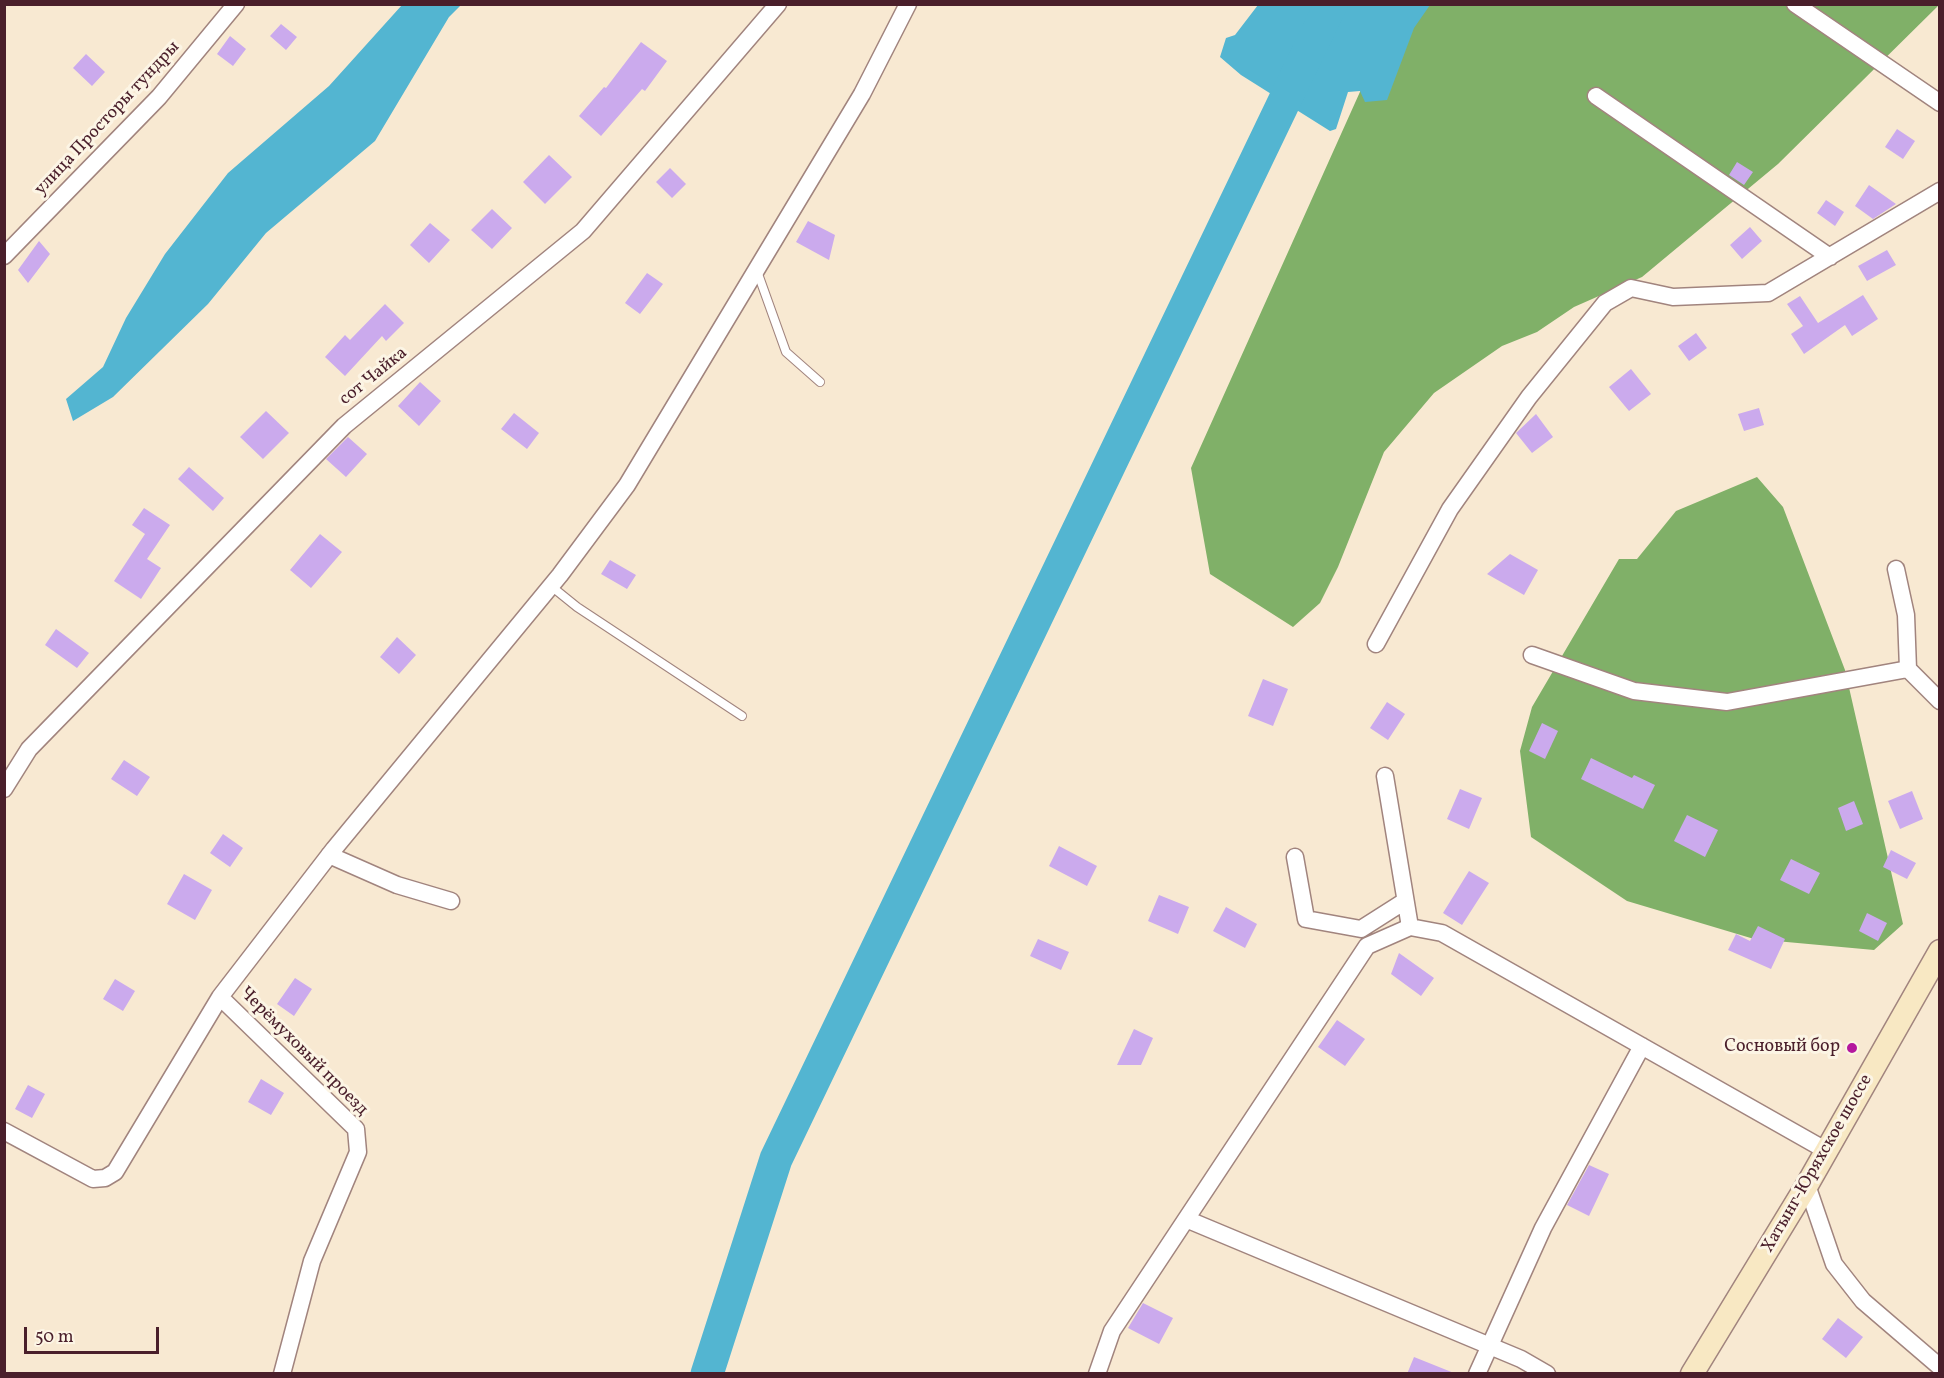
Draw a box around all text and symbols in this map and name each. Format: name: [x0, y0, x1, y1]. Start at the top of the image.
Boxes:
street label: улица Просторы тундры: [31, 37, 185, 201]
street label: сот Чайка: [336, 343, 412, 411]
street label: Черёмуховый проезд: [234, 983, 372, 1121]
place label: Сосновый бор: [1724, 1037, 1840, 1059]
marker: Сосновый бор: [1845, 1041, 1859, 1055]
street label: Хатынг-Юряхское шоссе: [1758, 1071, 1878, 1257]
scale bar: [27, 1315, 162, 1353]
text: 50 m: [35, 1325, 74, 1350]

